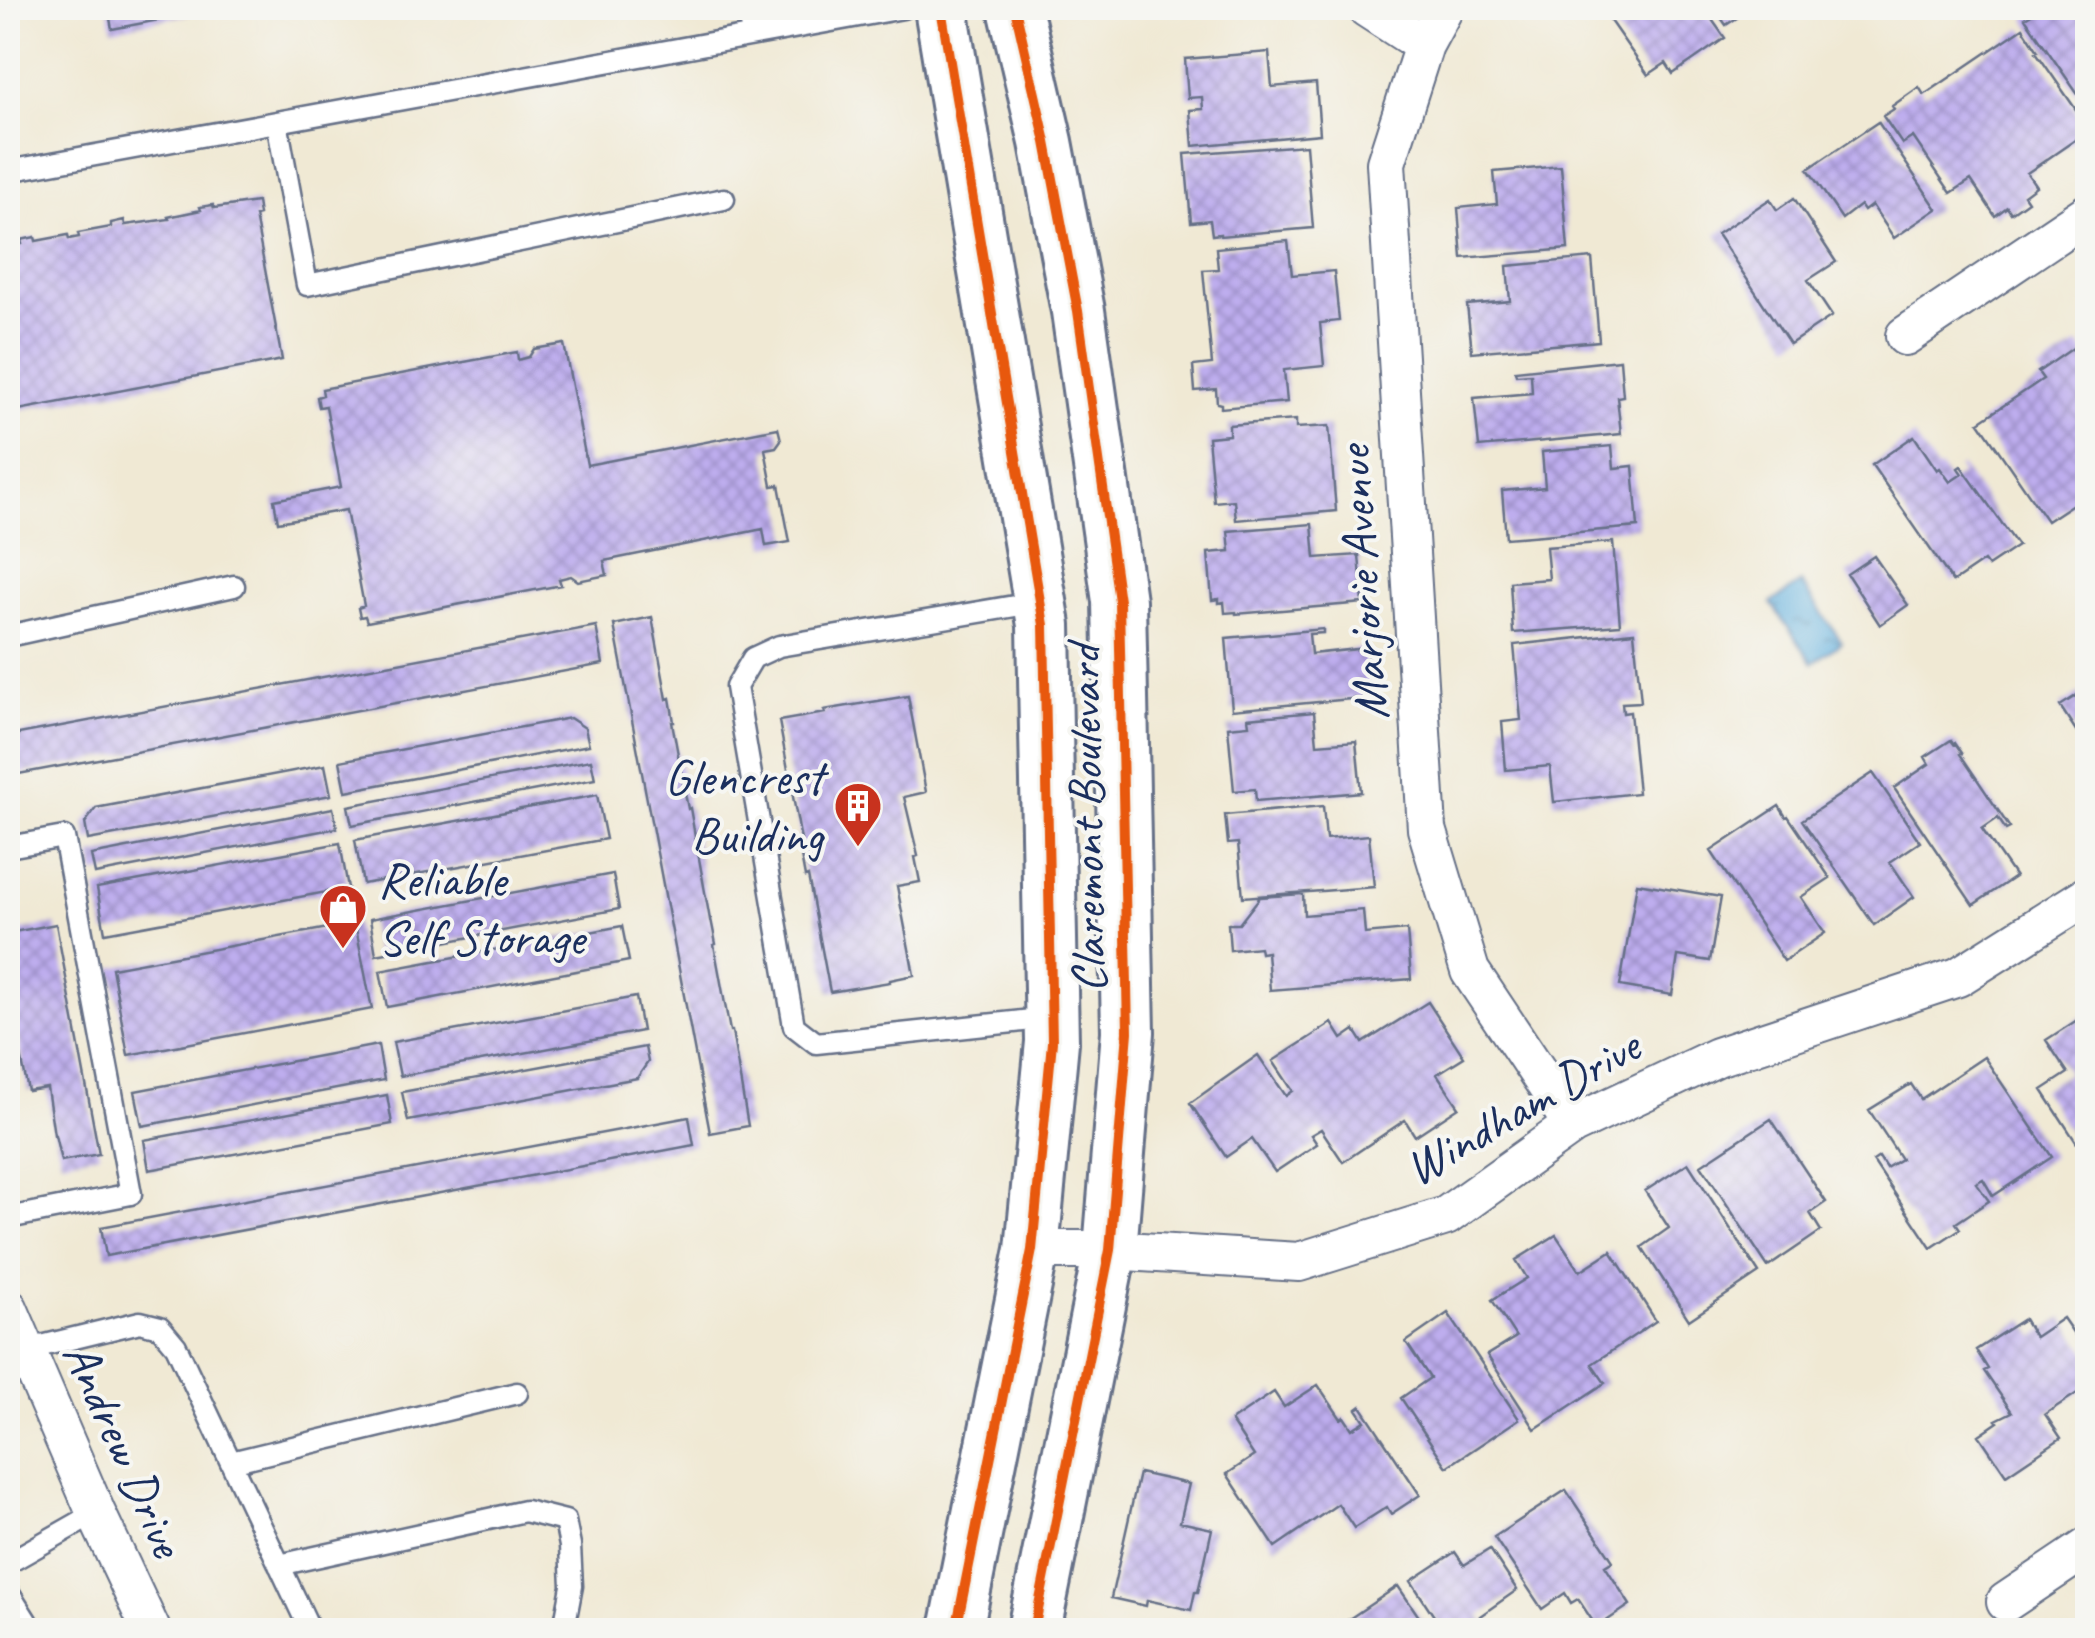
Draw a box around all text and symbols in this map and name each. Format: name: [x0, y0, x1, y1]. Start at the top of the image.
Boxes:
street label: Marjorie Avenue: [1321, 440, 1403, 722]
street label: Claremont Boulevard: [1051, 638, 1121, 993]
place label: Glencrest Building: [664, 746, 829, 867]
building icon: Glencrest Building: [832, 780, 884, 848]
place label: Reliable Self Storage: [378, 848, 588, 969]
shop icon: Reliable Self Storage: [317, 882, 369, 950]
street label: Windham Drive: [1393, 1013, 1654, 1200]
street label: Andrew Drive: [49, 1332, 200, 1568]

